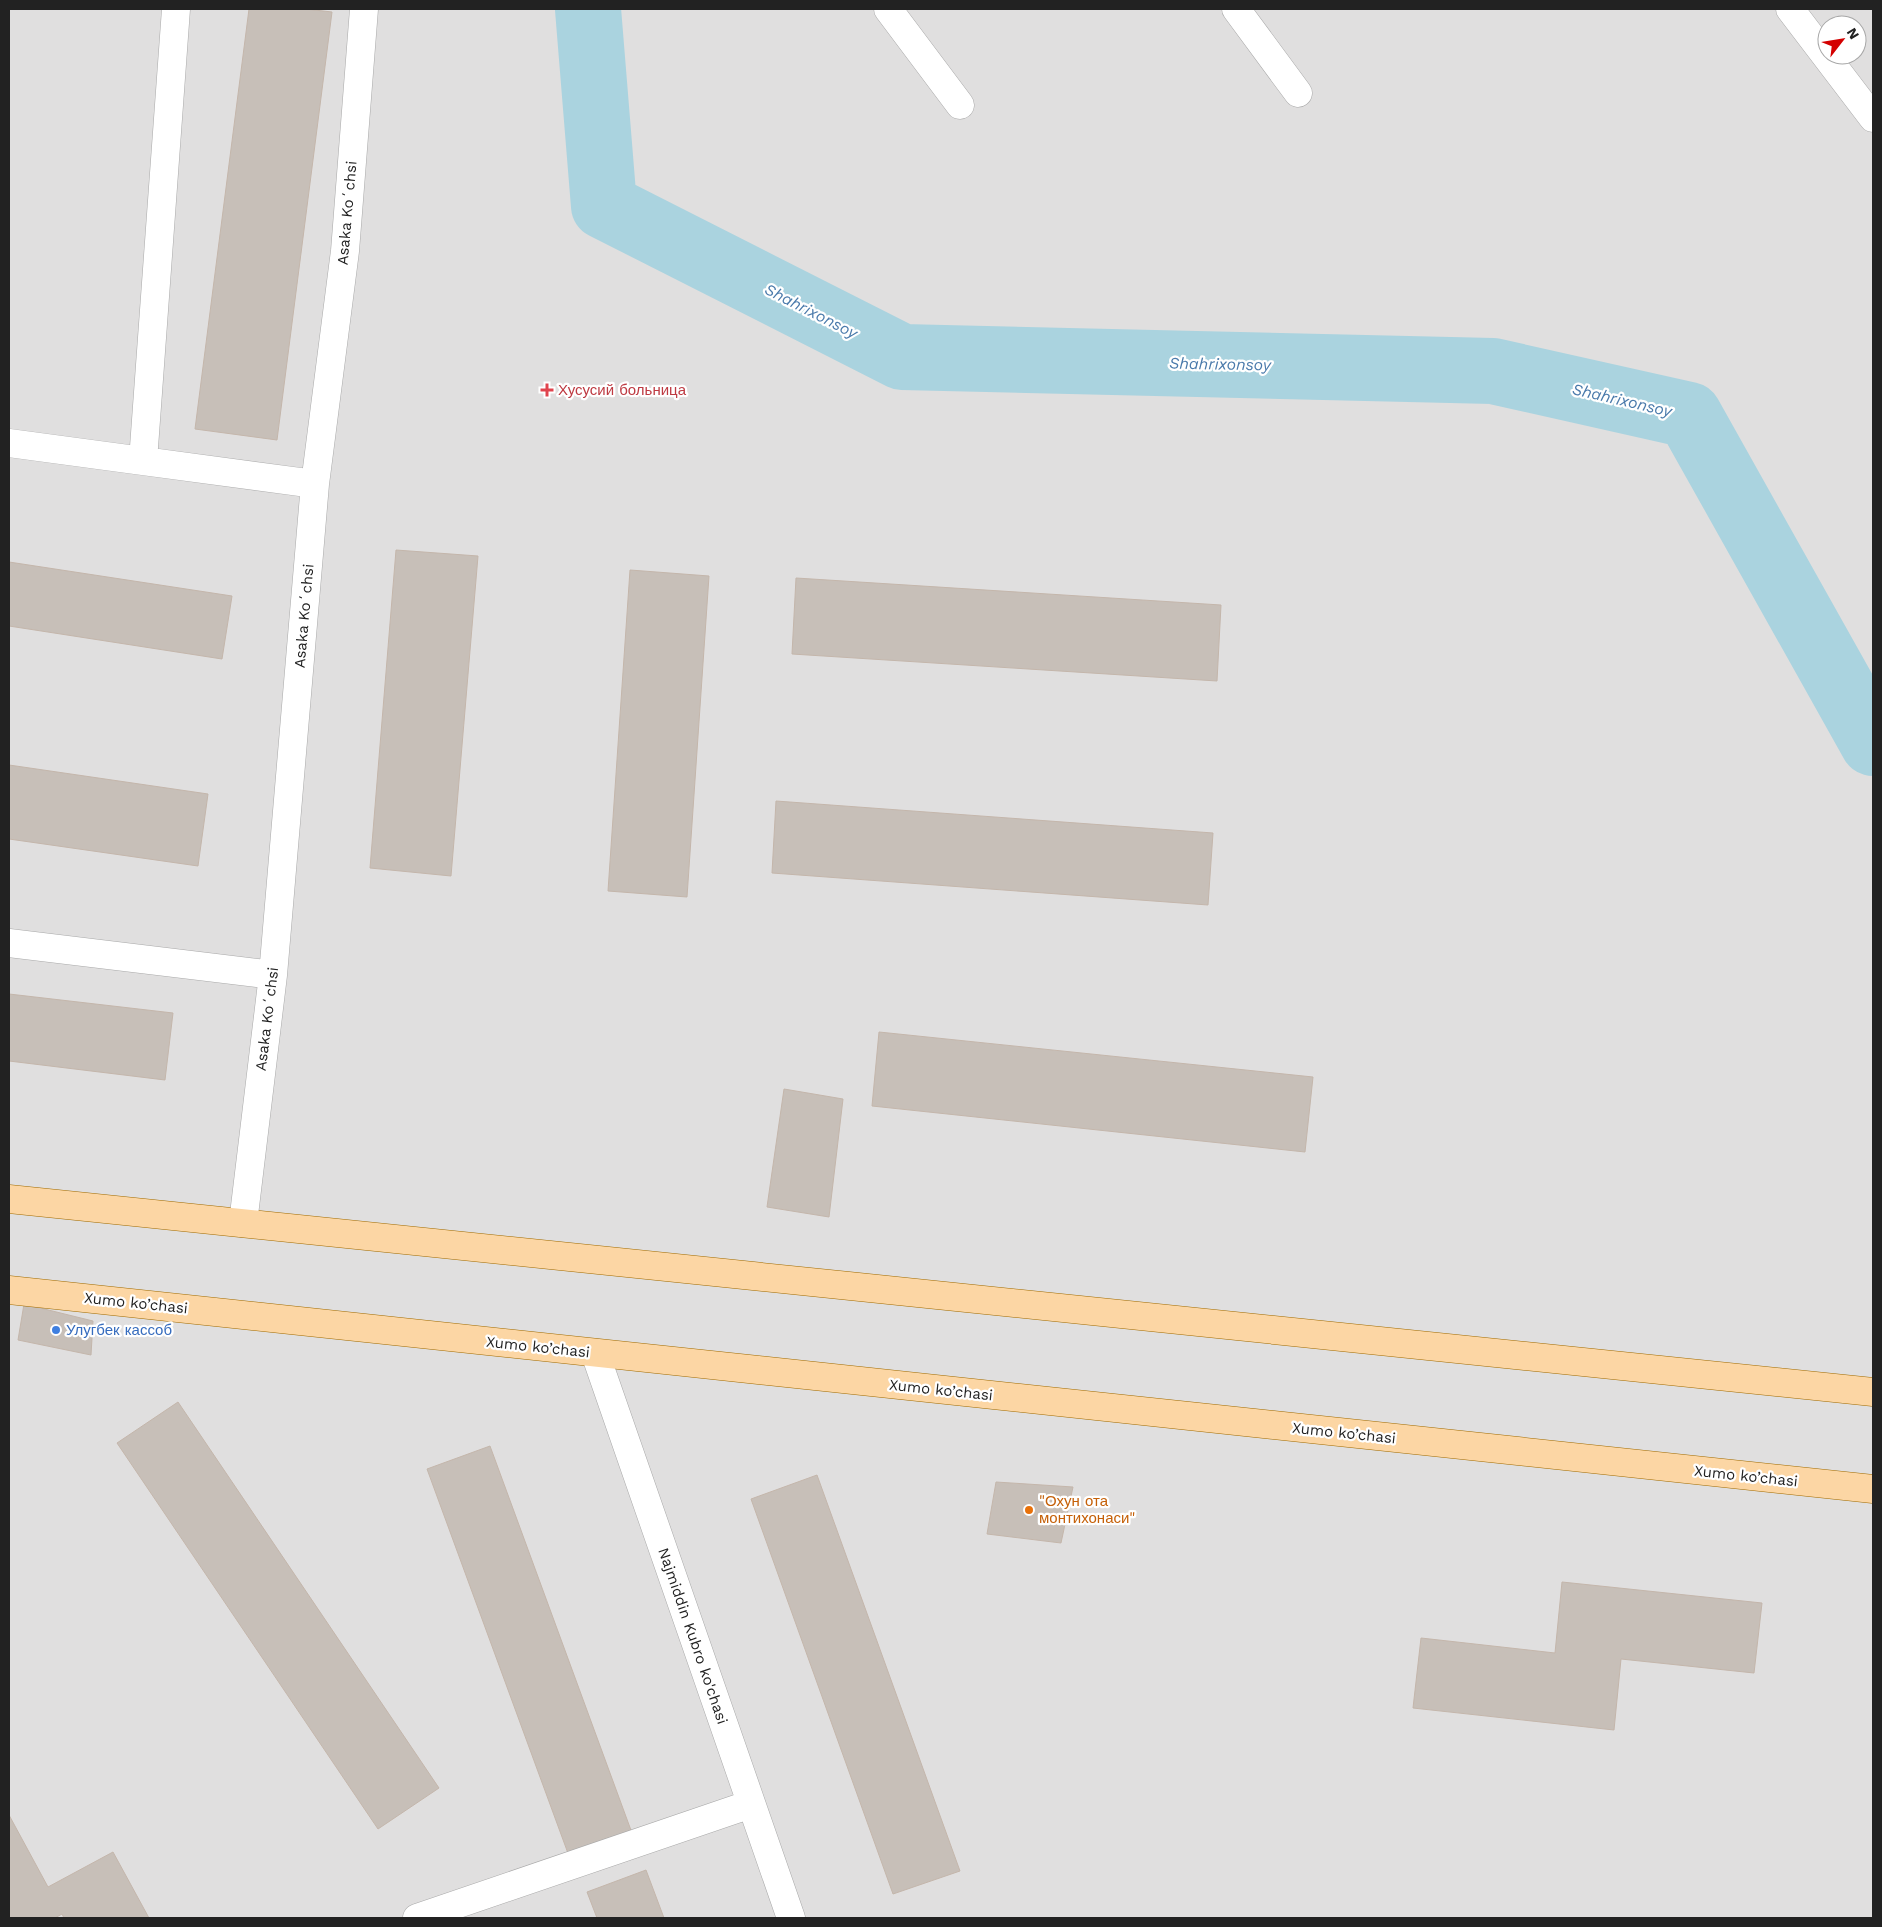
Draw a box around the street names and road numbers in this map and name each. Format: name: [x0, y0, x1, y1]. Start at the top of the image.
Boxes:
street label: Asaka Koʻchsi: [333, 160, 361, 266]
street label: Asaka Koʻchsi: [290, 563, 318, 669]
street label: Asaka Koʻchsi: [252, 966, 282, 1072]
street label: Xumo ko’chasi: [83, 1289, 189, 1317]
street label: Xumo ko’chasi: [485, 1333, 591, 1361]
street label: Xumo ko’chasi: [888, 1376, 994, 1404]
street label: Xumo ko’chasi: [1291, 1419, 1397, 1447]
street label: Xumo ko’chasi: [1693, 1462, 1799, 1490]
street label: Najmiddin Kubro ko'chasi: [654, 1545, 732, 1727]

